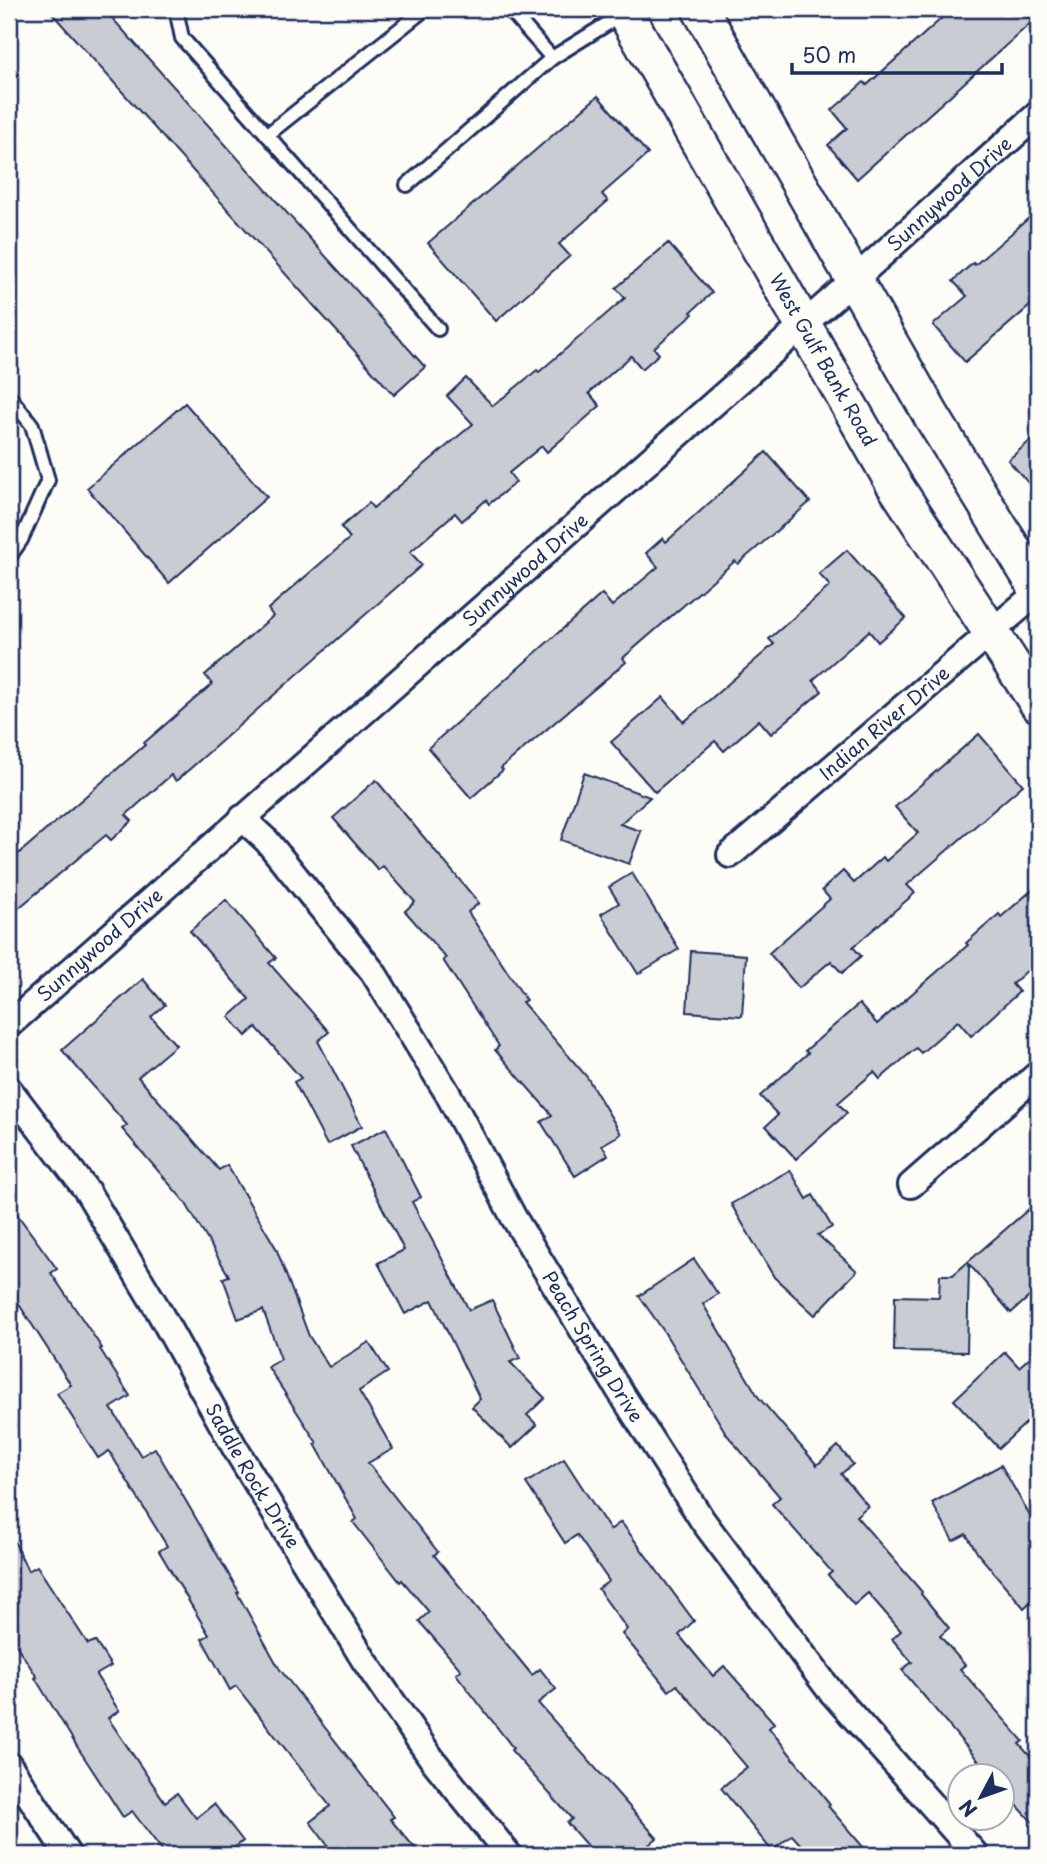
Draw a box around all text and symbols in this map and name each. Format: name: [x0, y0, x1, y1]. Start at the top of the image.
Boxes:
scale bar: [792, 32, 1002, 76]
text: 50 m: [802, 38, 856, 70]
street label: Sunnywood Drive: [880, 129, 1017, 257]
street label: West Gulf Bank Road: [763, 268, 885, 451]
street label: Sunnywood Drive: [455, 506, 594, 633]
street label: Indian River Drive: [812, 659, 955, 786]
street label: Sunnywood Drive: [30, 881, 168, 1008]
street label: Peach Spring Drive: [536, 1265, 651, 1427]
street label: Saddle Rock Drive: [200, 1398, 308, 1553]
north arrow: [946, 1762, 1016, 1832]
text: N: [952, 1794, 983, 1824]

